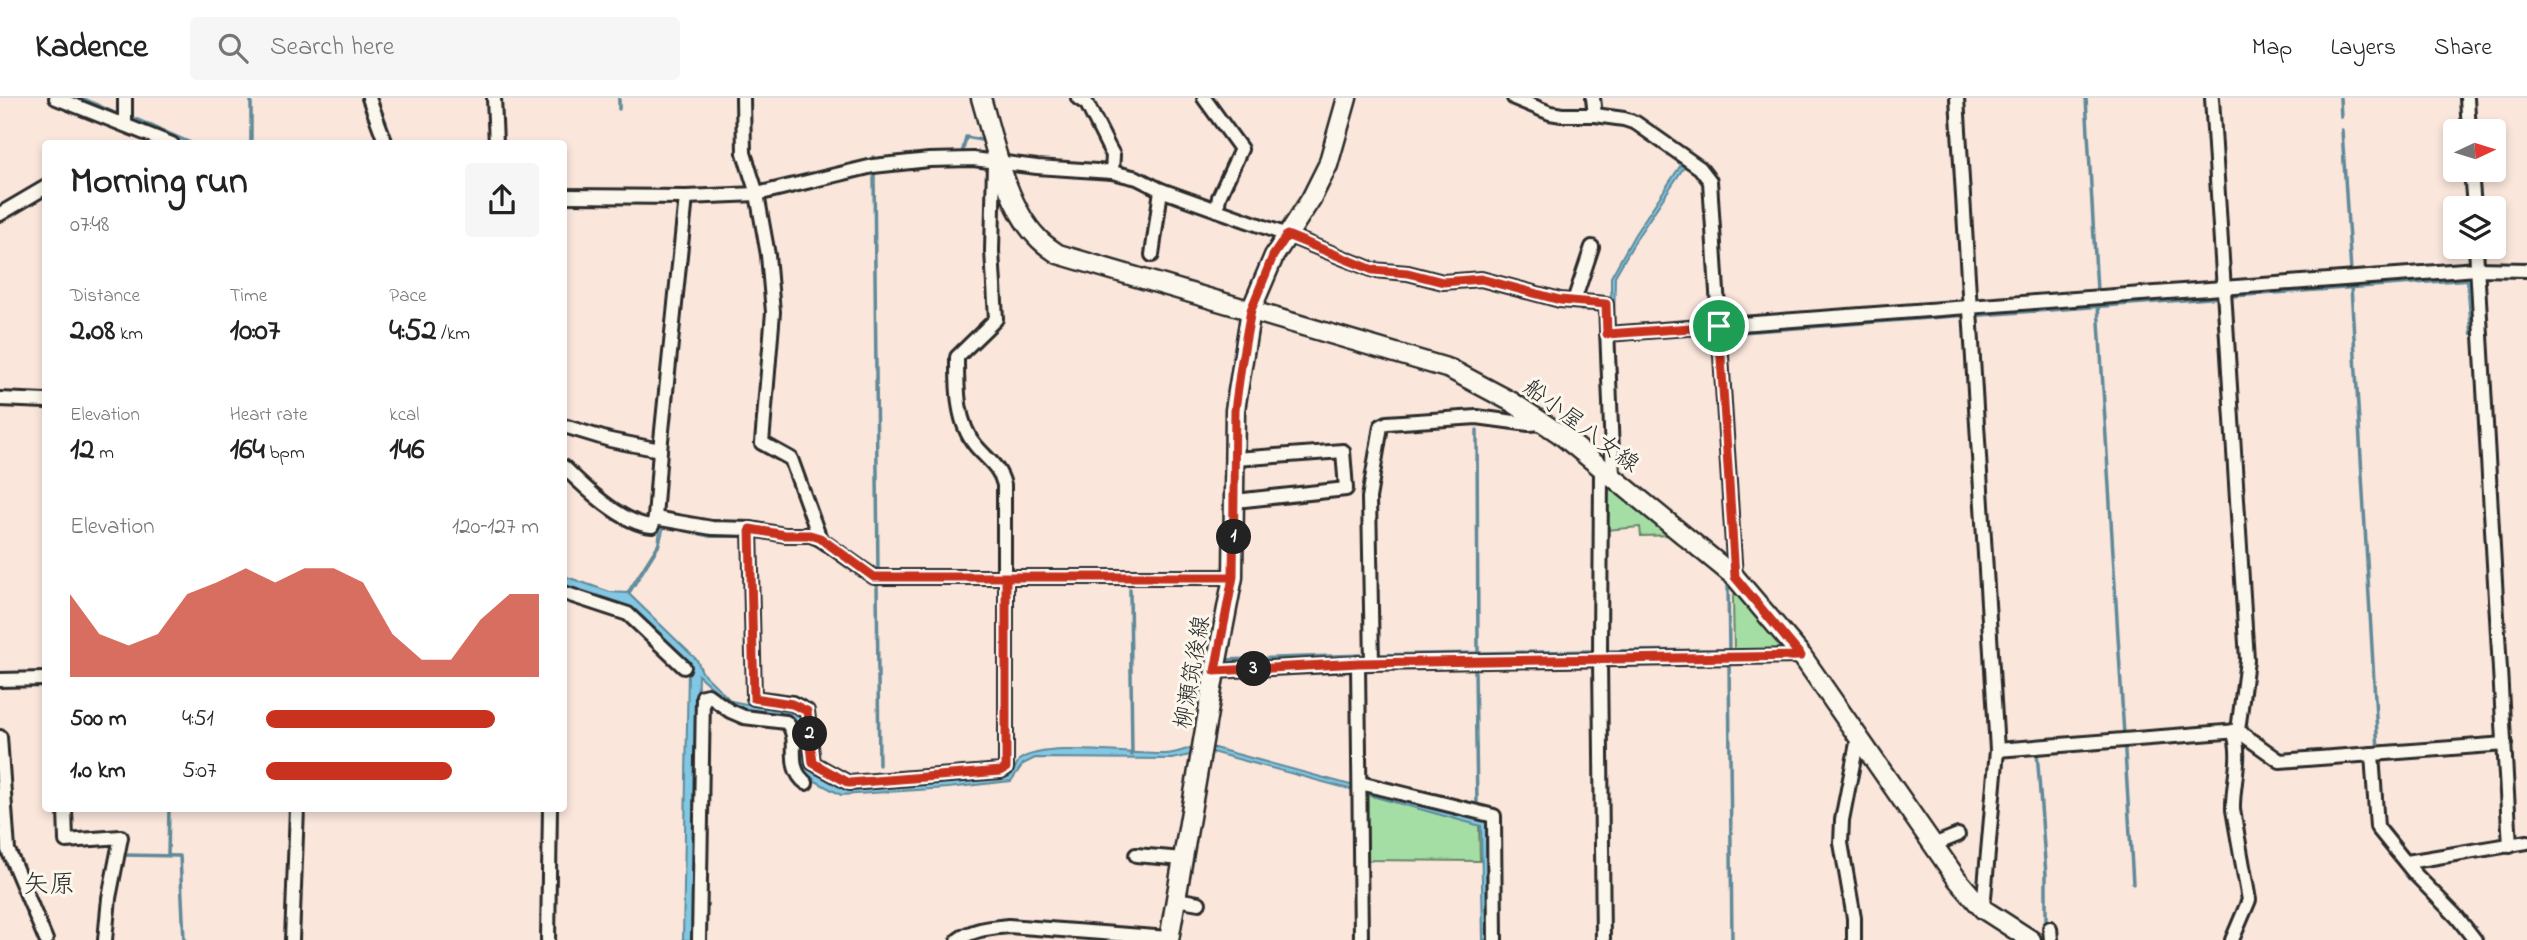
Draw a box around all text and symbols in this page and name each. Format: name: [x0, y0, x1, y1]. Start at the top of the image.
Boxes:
search box: [190, 17, 680, 80]
text: Kadence: [35, 24, 148, 72]
icon: search: [214, 29, 252, 67]
text: Search here: [270, 29, 394, 67]
text: Map: [2252, 31, 2292, 66]
text: Layers: [2330, 31, 2396, 66]
text: Share: [2434, 31, 2492, 66]
north arrow: [2443, 119, 2506, 182]
map controls: [2443, 119, 2506, 259]
text: Morning run: [70, 155, 248, 211]
button: share: [465, 163, 539, 237]
button: layers: [2443, 196, 2506, 259]
text: 07:48: [70, 209, 109, 242]
text: Distance: [70, 283, 140, 310]
text: Time: [230, 283, 267, 310]
text: Pace: [389, 283, 426, 310]
pin: [1689, 296, 1749, 356]
icon: arrive: [1700, 307, 1738, 345]
text: 2.08: [70, 310, 115, 354]
text: 10:07: [230, 310, 280, 354]
text: 4:52: [389, 310, 436, 354]
text: km: [115, 321, 143, 348]
text: /km: [436, 321, 470, 348]
street label: 船小屋八女線: [1515, 372, 1646, 482]
text: Elevation: [70, 402, 140, 429]
text: Heart rate: [230, 402, 308, 429]
text: kcal: [389, 402, 420, 429]
text: 12: [70, 429, 94, 473]
text: 164: [230, 429, 265, 473]
text: 146: [389, 429, 424, 473]
text: m: [94, 440, 114, 467]
text: bpm: [265, 440, 305, 467]
text: Elevation: [70, 511, 155, 544]
text: 120–127 m: [452, 511, 539, 544]
pin: 1: [1216, 520, 1252, 555]
text: 1: [1230, 523, 1237, 550]
street label: 柳瀬筑後線: [1167, 613, 1220, 732]
pin: 3: [1236, 652, 1272, 686]
text: 3: [1250, 655, 1257, 682]
text: 500 m: [70, 703, 127, 736]
text: 4:51: [182, 703, 214, 736]
pin: 2: [792, 716, 828, 752]
text: 2: [805, 720, 814, 747]
text: 1.0 km: [70, 755, 126, 788]
text: 5:07: [182, 755, 217, 788]
district label: 矢原: [23, 867, 75, 905]

